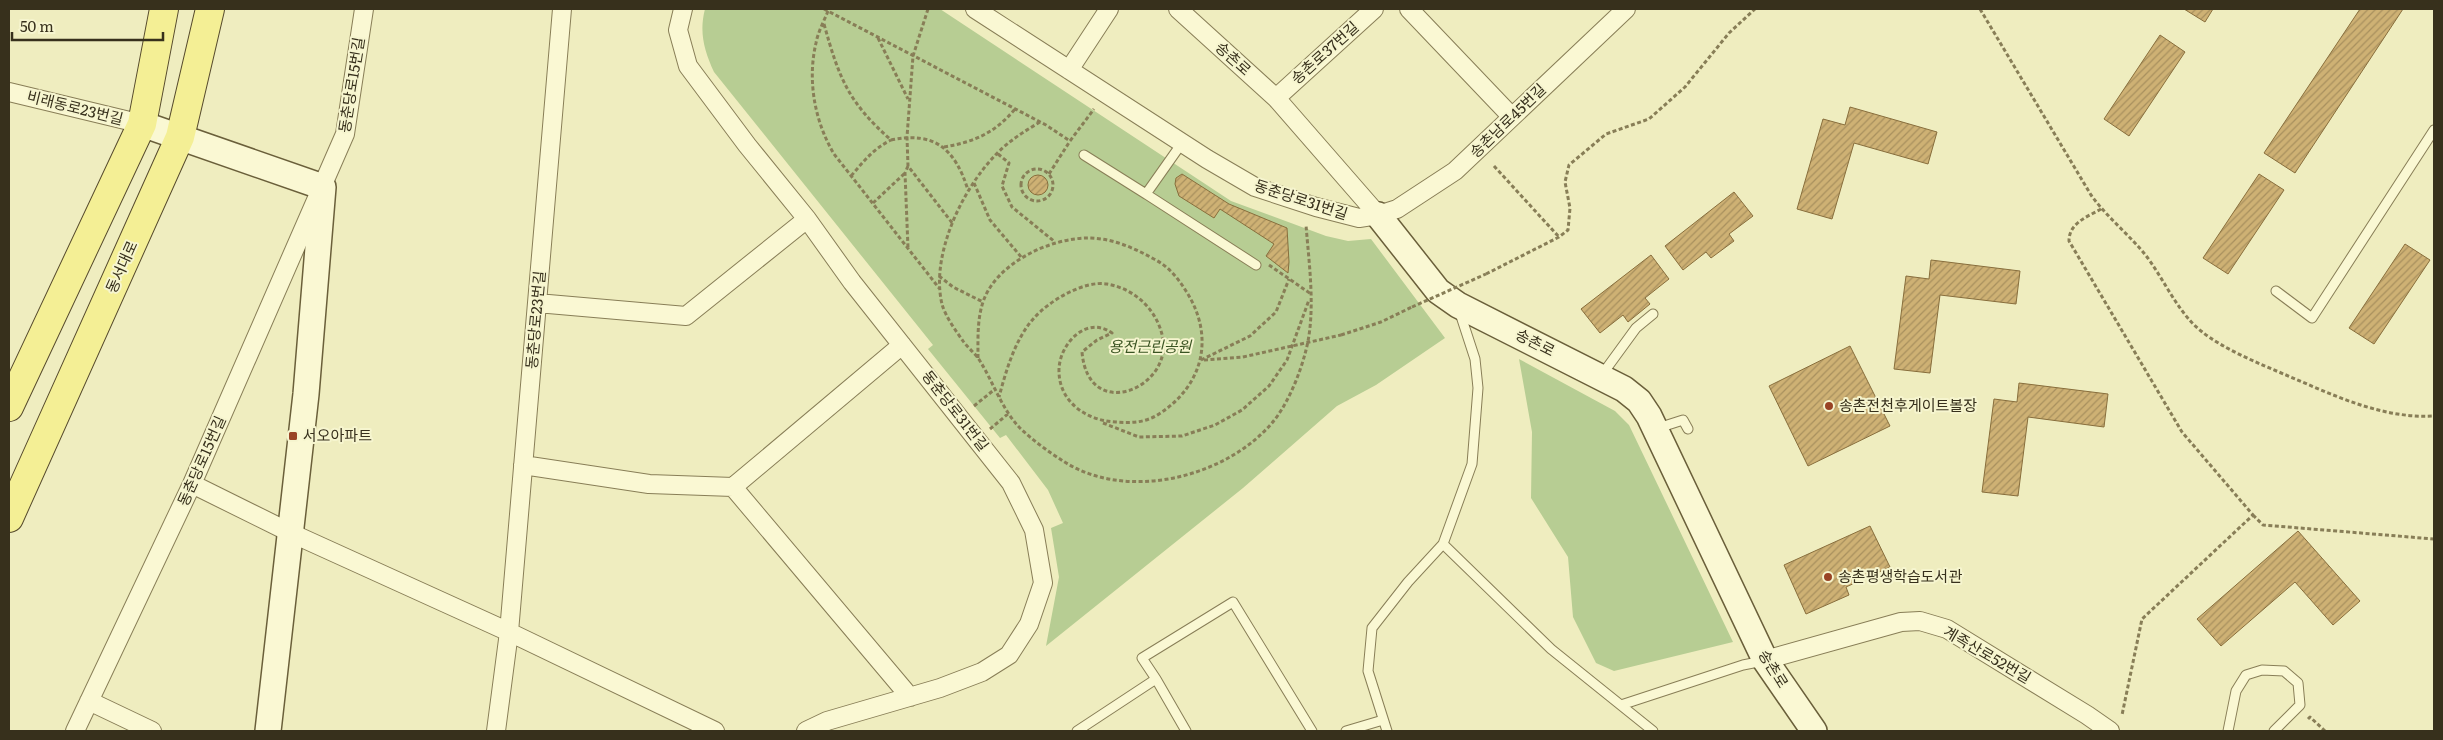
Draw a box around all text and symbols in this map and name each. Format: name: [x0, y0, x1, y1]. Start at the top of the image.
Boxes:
scale bar: [12, 10, 164, 42]
text: 50 m: [20, 14, 54, 37]
street label: 송촌로37번길: [1285, 15, 1363, 89]
street label: 동춘당로15번길: [332, 35, 369, 134]
street label: 송촌로: [1211, 35, 1257, 80]
street label: 송촌남로45번길: [1463, 77, 1550, 162]
street label: 비래동로23번길: [25, 83, 126, 130]
street label: 동춘당로31번길: [1252, 173, 1351, 225]
street label: 동서대로: [99, 236, 142, 296]
street label: 동춘당로23번길: [519, 270, 550, 370]
street label: 송촌로: [1512, 322, 1559, 361]
park label: 용전근린공원: [1109, 334, 1193, 357]
street label: 동춘당로31번길: [917, 365, 995, 455]
place label: 송촌전천후게이트볼장: [1839, 393, 1977, 416]
marker: 송촌전천후게이트볼장: [1823, 400, 1835, 412]
street label: 동춘당로15번길: [170, 412, 231, 509]
place label: 서오아파트: [303, 423, 372, 446]
marker: 서오아파트: [287, 430, 299, 442]
place label: 송촌평생학습도서관: [1838, 564, 1962, 587]
marker: 송촌평생학습도서관: [1822, 571, 1834, 583]
street label: 계족산로52번길: [1940, 619, 2036, 688]
street label: 송촌로: [1754, 645, 1795, 692]

